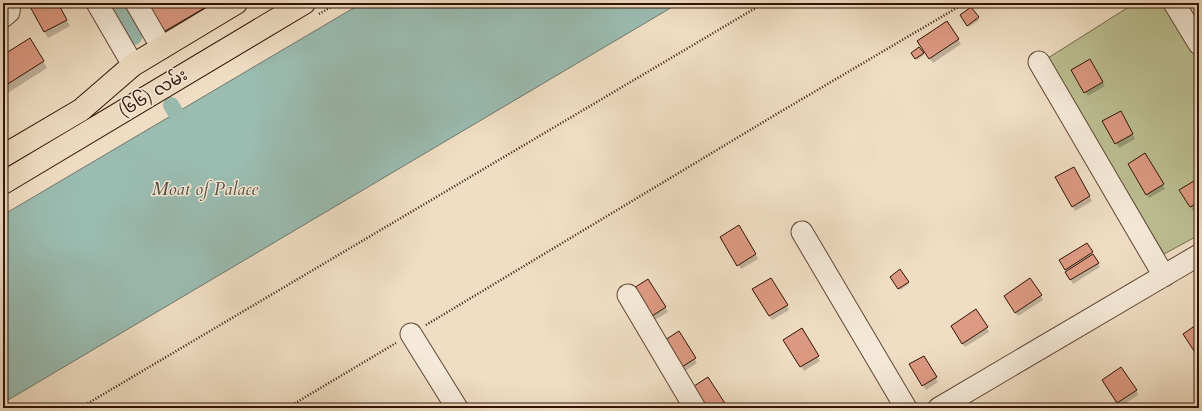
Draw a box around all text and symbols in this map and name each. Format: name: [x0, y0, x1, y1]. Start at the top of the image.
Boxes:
street label: (၆၆) လမ်း: [114, 63, 192, 123]
water label: Moat of Palace: [152, 177, 259, 202]

